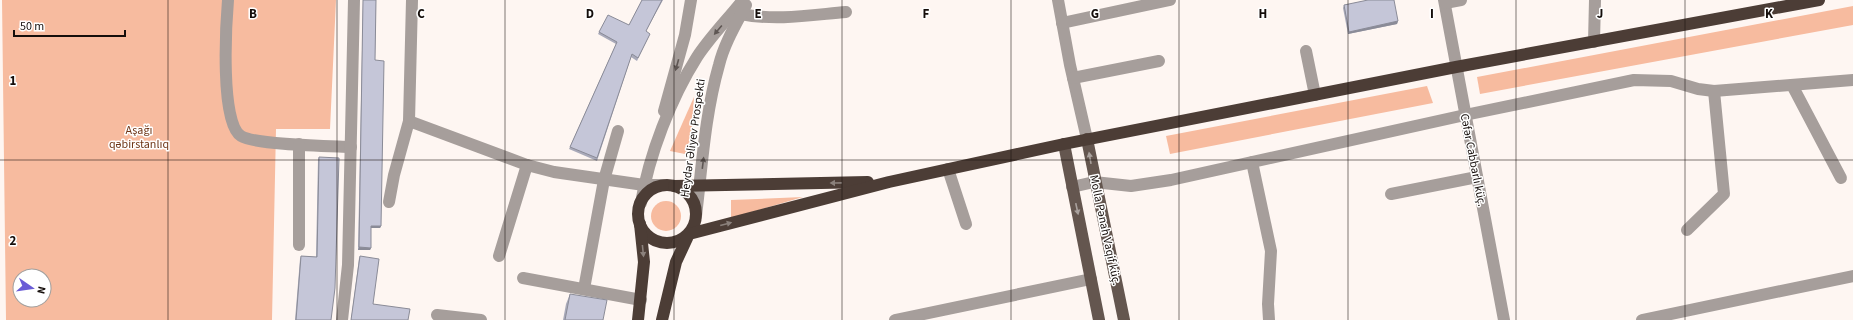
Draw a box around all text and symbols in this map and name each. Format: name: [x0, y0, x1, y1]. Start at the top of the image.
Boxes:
text: B: [249, 5, 257, 23]
text: C: [417, 5, 425, 23]
text: D: [586, 5, 594, 23]
text: E: [754, 5, 762, 23]
text: F: [923, 5, 930, 23]
text: G: [1091, 5, 1099, 23]
text: H: [1259, 5, 1267, 23]
text: I: [1430, 5, 1434, 23]
text: J: [1597, 5, 1603, 23]
text: K: [1765, 5, 1774, 23]
scale bar: [14, 12, 125, 38]
text: 50 m: [20, 18, 44, 35]
one-way arrow: [714, 24, 723, 35]
one-way arrow: [673, 59, 679, 72]
text: 1: [10, 72, 17, 90]
street label: Heydər Əliyev Prospekti: [676, 78, 710, 198]
street label: Cəfər Cabbarlı küç.: [1456, 112, 1490, 208]
park label: Aşağı qəbirstanlıq: [109, 122, 169, 153]
one-way arrow: [1087, 152, 1093, 165]
one-way arrow: [700, 157, 706, 169]
street label: Molla Pənah Vaqif küç.: [1085, 173, 1125, 287]
one-way arrow: [829, 180, 842, 186]
one-way arrow: [1074, 203, 1080, 216]
one-way arrow: [721, 221, 733, 227]
text: 2: [10, 232, 17, 250]
one-way arrow: [639, 245, 646, 258]
north arrow: [12, 268, 52, 308]
text: N: [33, 285, 49, 295]

